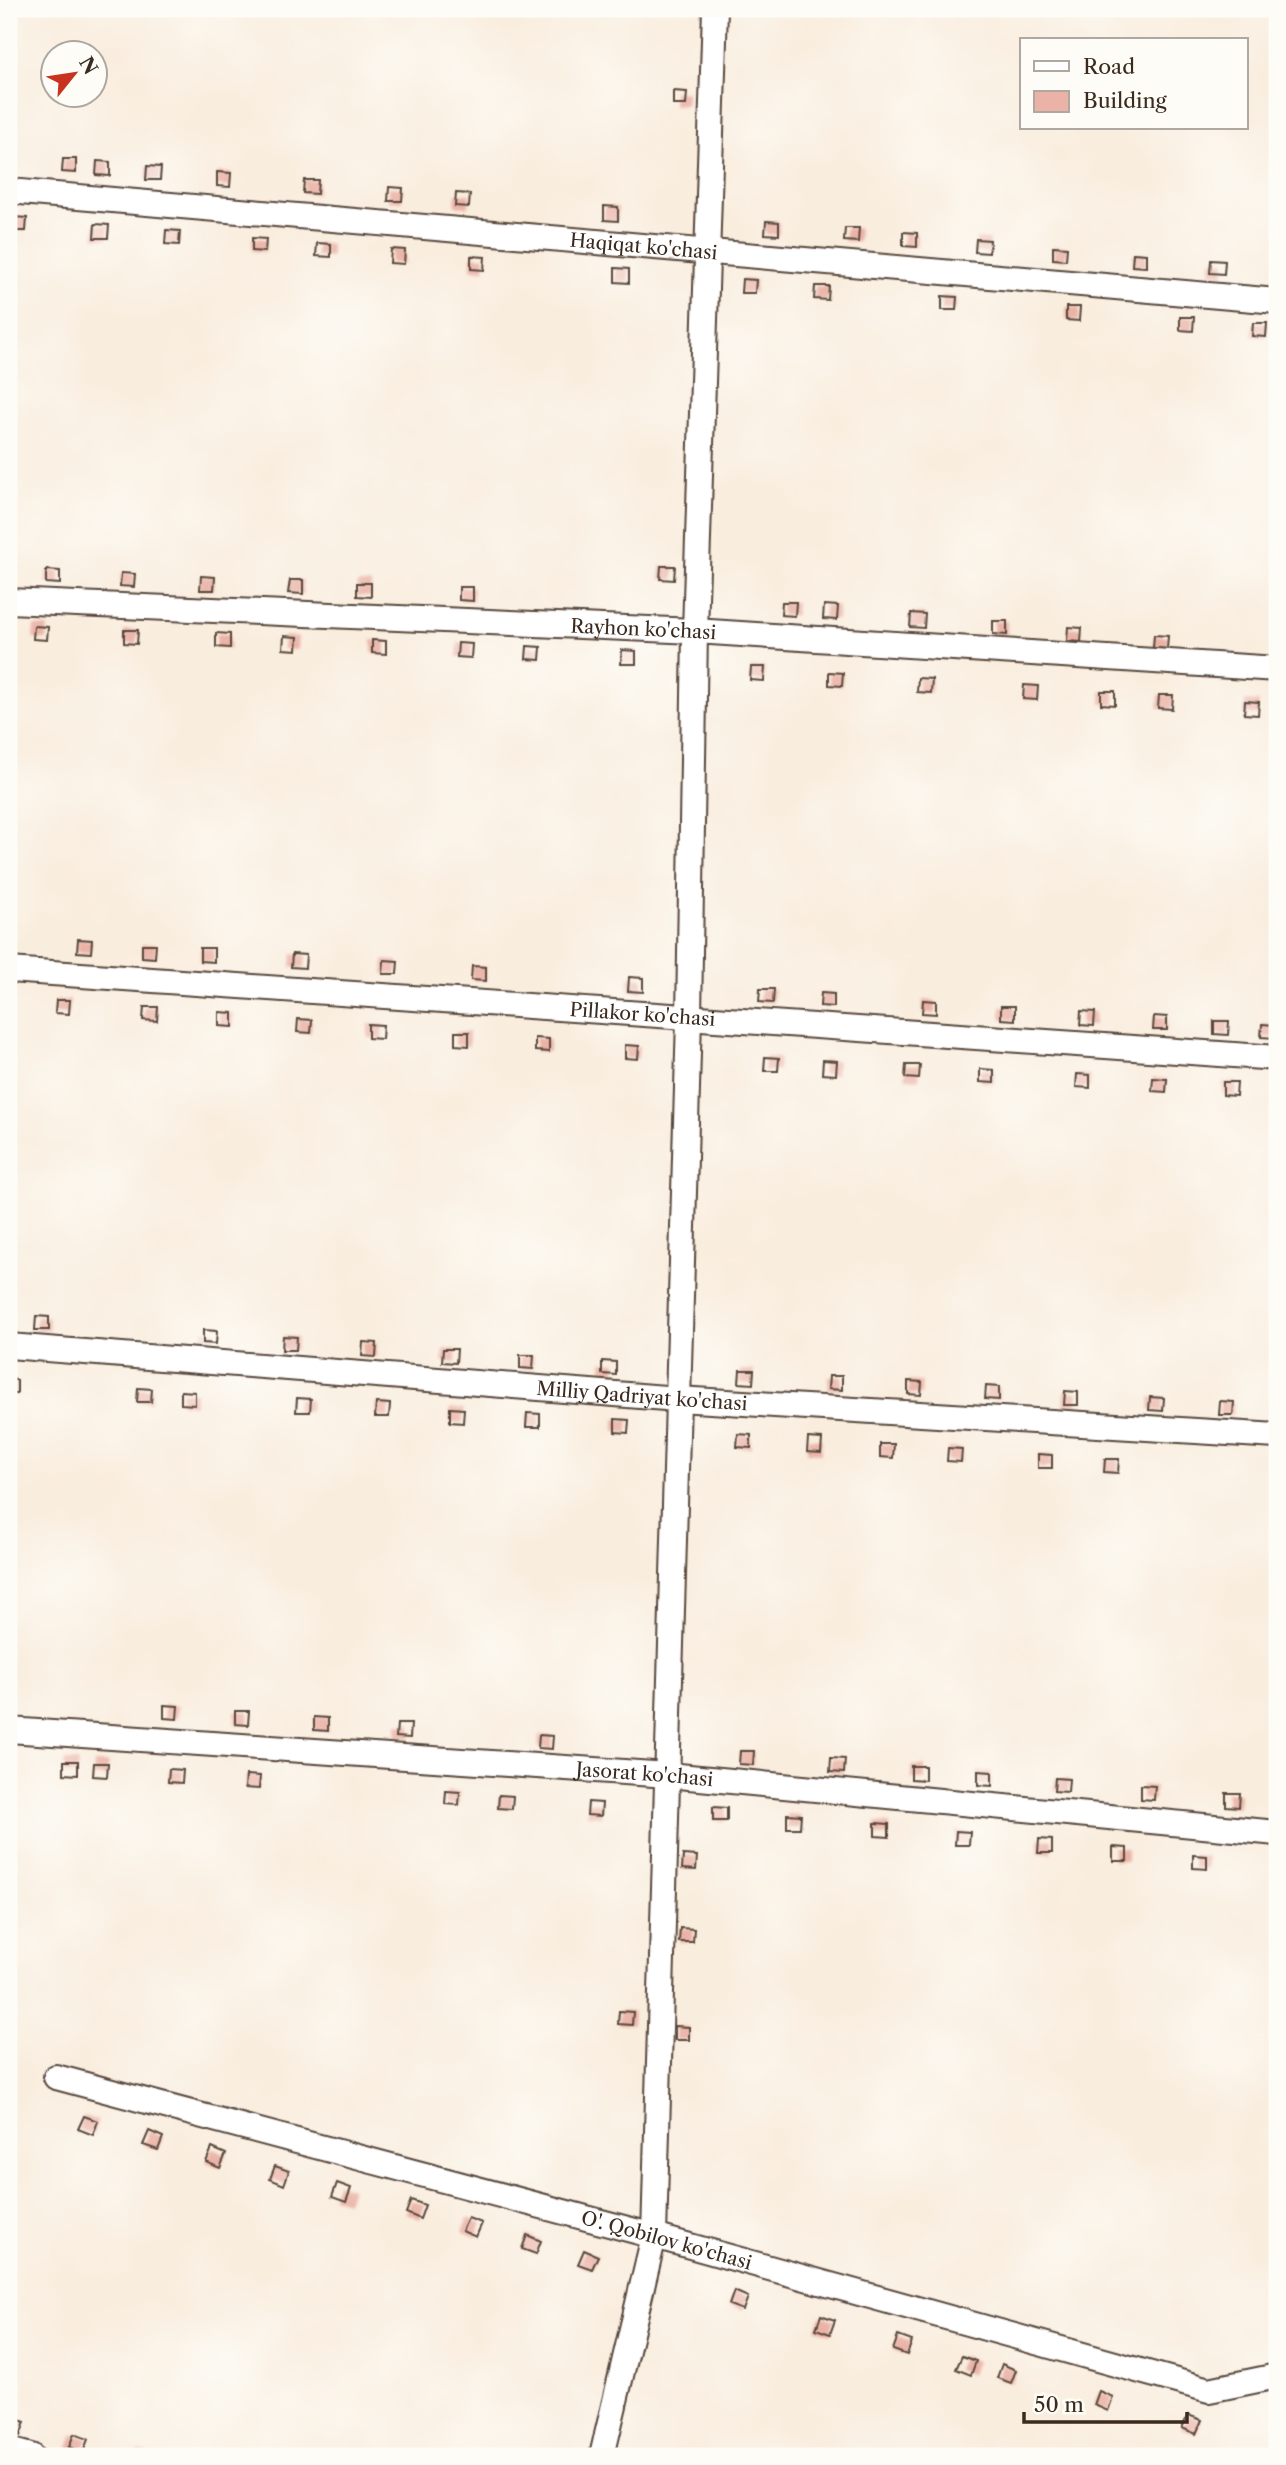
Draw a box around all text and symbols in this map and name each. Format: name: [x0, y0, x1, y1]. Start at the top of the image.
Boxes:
north arrow: [38, 38, 108, 108]
legend: [1020, 38, 1248, 130]
text: N: [74, 53, 102, 79]
text: Road: [1083, 54, 1135, 79]
text: Building: [1083, 88, 1168, 113]
street label: Haqiqat ko'chasi: [569, 228, 719, 264]
street label: Rayhon ko'chasi: [570, 614, 717, 644]
street label: Pillakor ko'chasi: [569, 997, 716, 1030]
street label: Milliy Qadriyat ko'chasi: [536, 1376, 748, 1415]
street label: Jasorat ko'chasi: [572, 1757, 714, 1791]
street label: O'. Qobilov ko'chasi: [579, 2206, 755, 2274]
scale bar: [1024, 2381, 1186, 2425]
text: 50 m: [1034, 2392, 1084, 2417]

